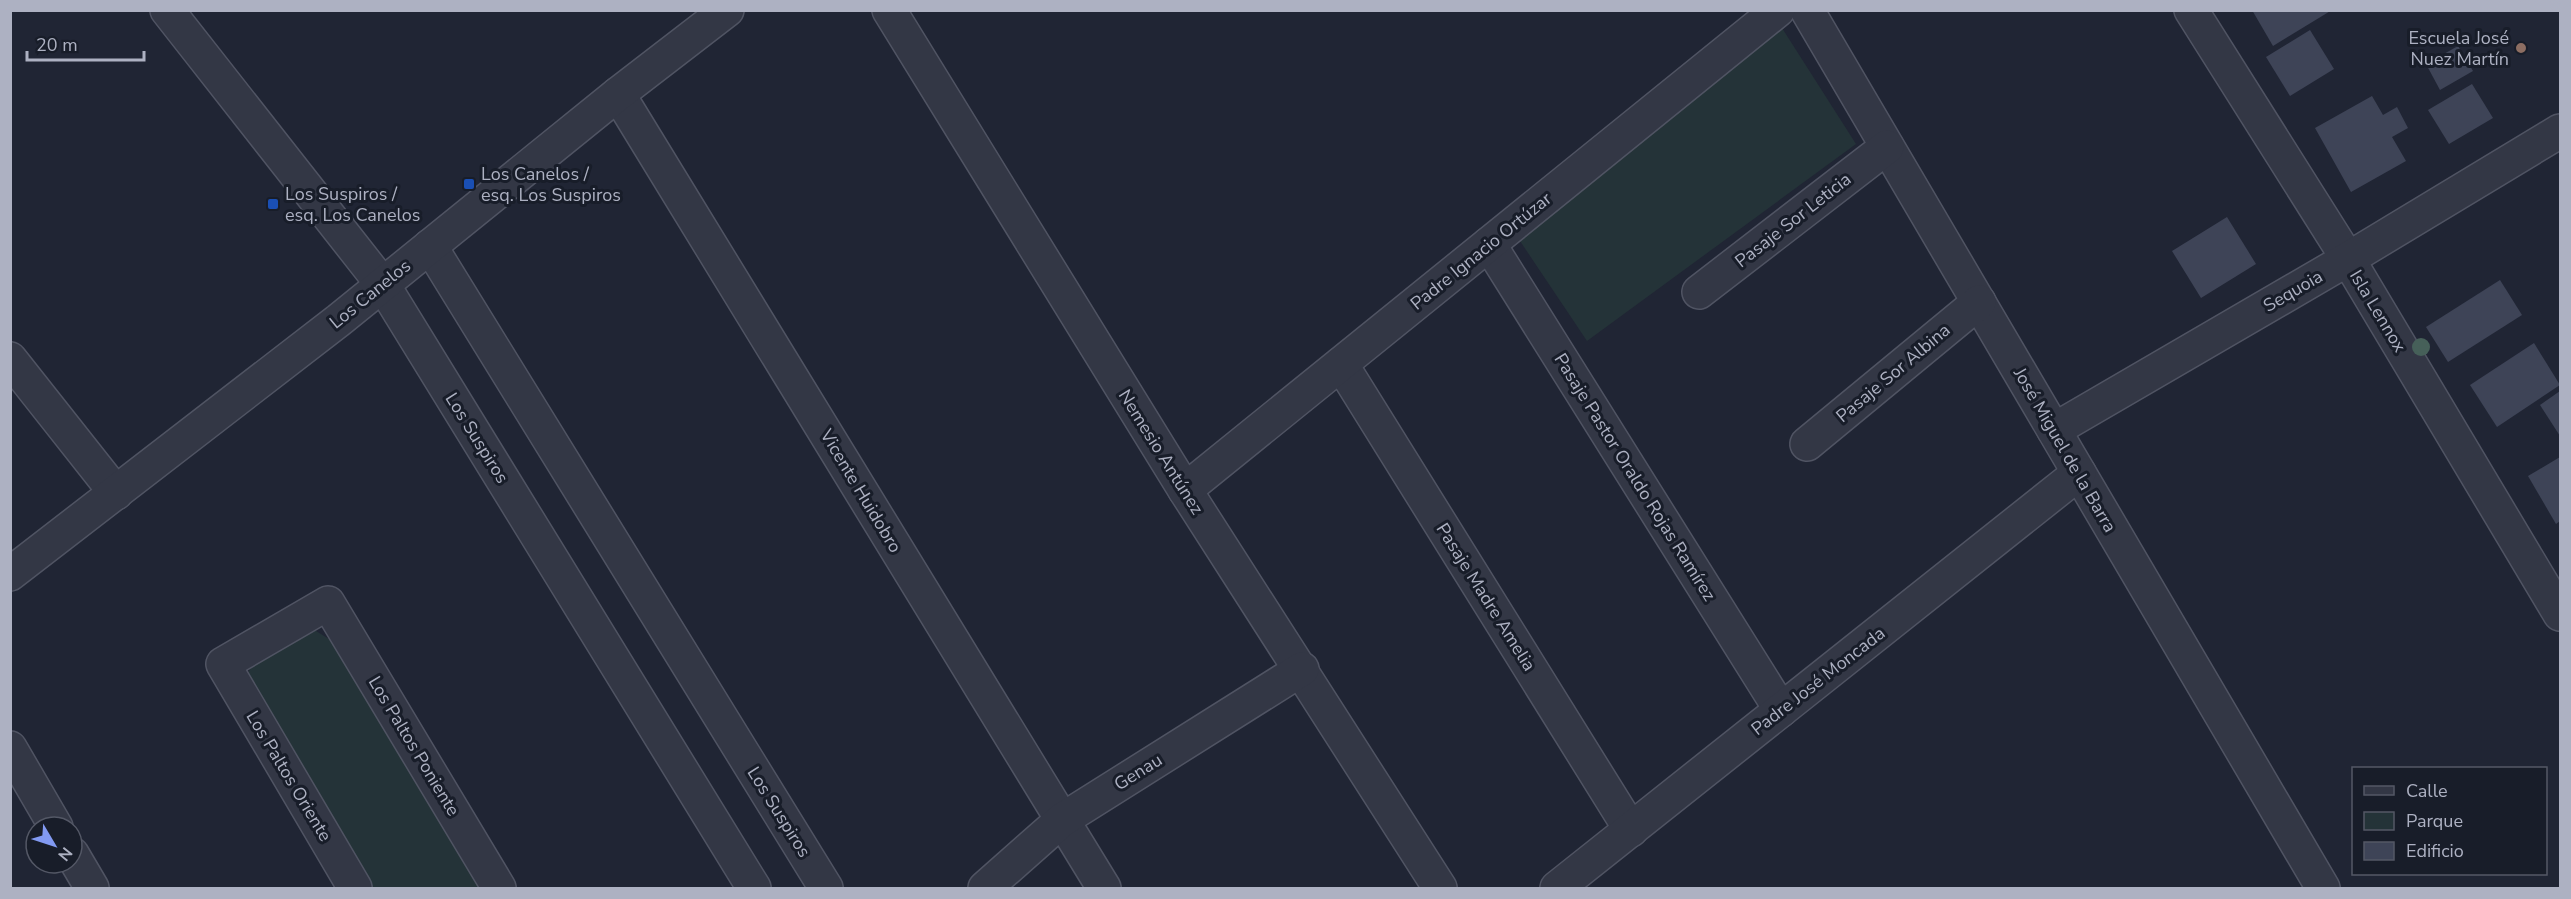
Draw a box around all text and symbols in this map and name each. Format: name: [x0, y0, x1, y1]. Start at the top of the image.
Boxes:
scale bar: [27, 24, 144, 62]
place label: Escuela José Nuez Martín: [2408, 26, 2509, 71]
text: 20 m: [36, 33, 78, 57]
marker: Escuela José Nuez Martín: [2514, 41, 2528, 55]
place label: Los Canelos / esq. Los Suspiros: [481, 162, 621, 207]
street label: Pasaje Sor Leticia: [1730, 167, 1856, 273]
marker: Los Canelos / esq. Los Suspiros: [462, 177, 476, 191]
place label: Los Suspiros / esq. Los Canelos: [285, 182, 421, 227]
street label: Padre Ignacio Ortúzar: [1405, 186, 1557, 315]
marker: Los Suspiros / esq. Los Canelos: [266, 197, 280, 211]
street label: Los Canelos: [324, 254, 416, 334]
street label: Sequoia: [2259, 264, 2327, 318]
street label: Isla Lennox: [2344, 266, 2412, 357]
street label: Pasaje Sor Albina: [1831, 318, 1955, 428]
street label: Pasaje Pastor Oraldo Rojas Ramírez: [1549, 349, 1721, 605]
street label: José Miguel de la Barra: [2007, 362, 2122, 537]
street label: Nemesio Antúnez: [1113, 385, 1209, 519]
street label: Los Suspiros: [440, 388, 514, 488]
street label: Vicente Huidobro: [814, 424, 907, 557]
street label: Pasaje Madre Amelia: [1431, 518, 1541, 676]
street label: Padre José Moncada: [1746, 621, 1890, 741]
street label: Los Paltos Poniente: [363, 672, 465, 820]
street label: Los Paltos Oriente: [241, 706, 337, 846]
street label: Genau: [1109, 748, 1167, 796]
street label: Los Suspiros: [742, 762, 816, 862]
legend: [2352, 767, 2547, 875]
text: Calle: [2406, 779, 2448, 803]
text: Parque: [2406, 809, 2463, 833]
north arrow: [24, 815, 84, 875]
text: Edificio: [2406, 839, 2464, 863]
text: N: [53, 842, 77, 865]

